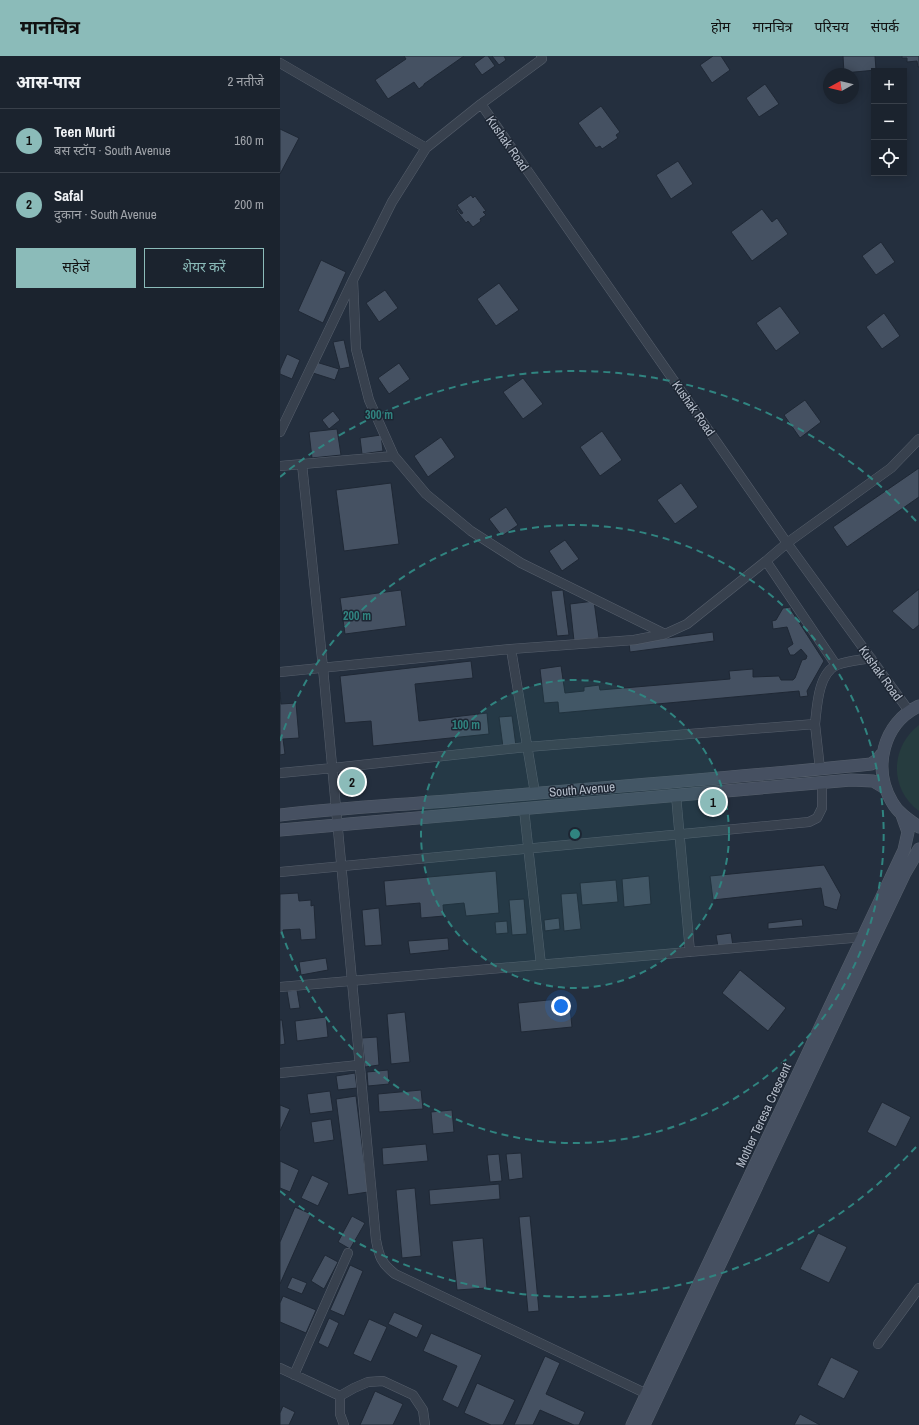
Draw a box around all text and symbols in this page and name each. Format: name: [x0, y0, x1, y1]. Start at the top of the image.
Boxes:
text: मानचित्र: [20, 14, 80, 40]
text: होम: [711, 18, 730, 36]
text: मानचित्र: [752, 18, 793, 36]
text: परिचय: [815, 18, 849, 36]
text: संपर्क: [871, 18, 899, 36]
north arrow: [823, 68, 859, 104]
map controls: [871, 68, 907, 176]
button: +: [871, 68, 907, 104]
text: आस-पास: [16, 70, 81, 93]
text: 2 नतीजे: [227, 73, 264, 90]
button: −: [871, 104, 907, 140]
street label: Kushak Road: [482, 112, 533, 174]
text: Teen Murti: [54, 121, 115, 142]
text: 1: [26, 132, 32, 149]
text: 160 m: [234, 132, 264, 149]
button: locate: [871, 140, 907, 176]
text: बस स्टॉप · South Avenue: [54, 142, 171, 159]
text: Safal: [54, 185, 83, 206]
text: 2: [26, 196, 32, 213]
text: 200 m: [234, 196, 264, 213]
text: दुकान · South Avenue: [54, 206, 157, 223]
button: सहेजें: [16, 248, 136, 288]
button: शेयर करें: [144, 248, 264, 288]
street label: Kushak Road: [668, 377, 719, 439]
text: 300 m: [365, 407, 393, 423]
text: 200 m: [343, 608, 371, 624]
street label: Kushak Road: [855, 642, 906, 704]
text: 100 m: [452, 717, 480, 733]
pin: 2: [339, 767, 365, 797]
street label: South Avenue: [548, 778, 616, 801]
pin: 1: [700, 787, 726, 817]
centre of rings: [568, 827, 582, 841]
your location: [551, 996, 571, 1016]
street label: Mother Teresa Crescent: [732, 1060, 795, 1170]

